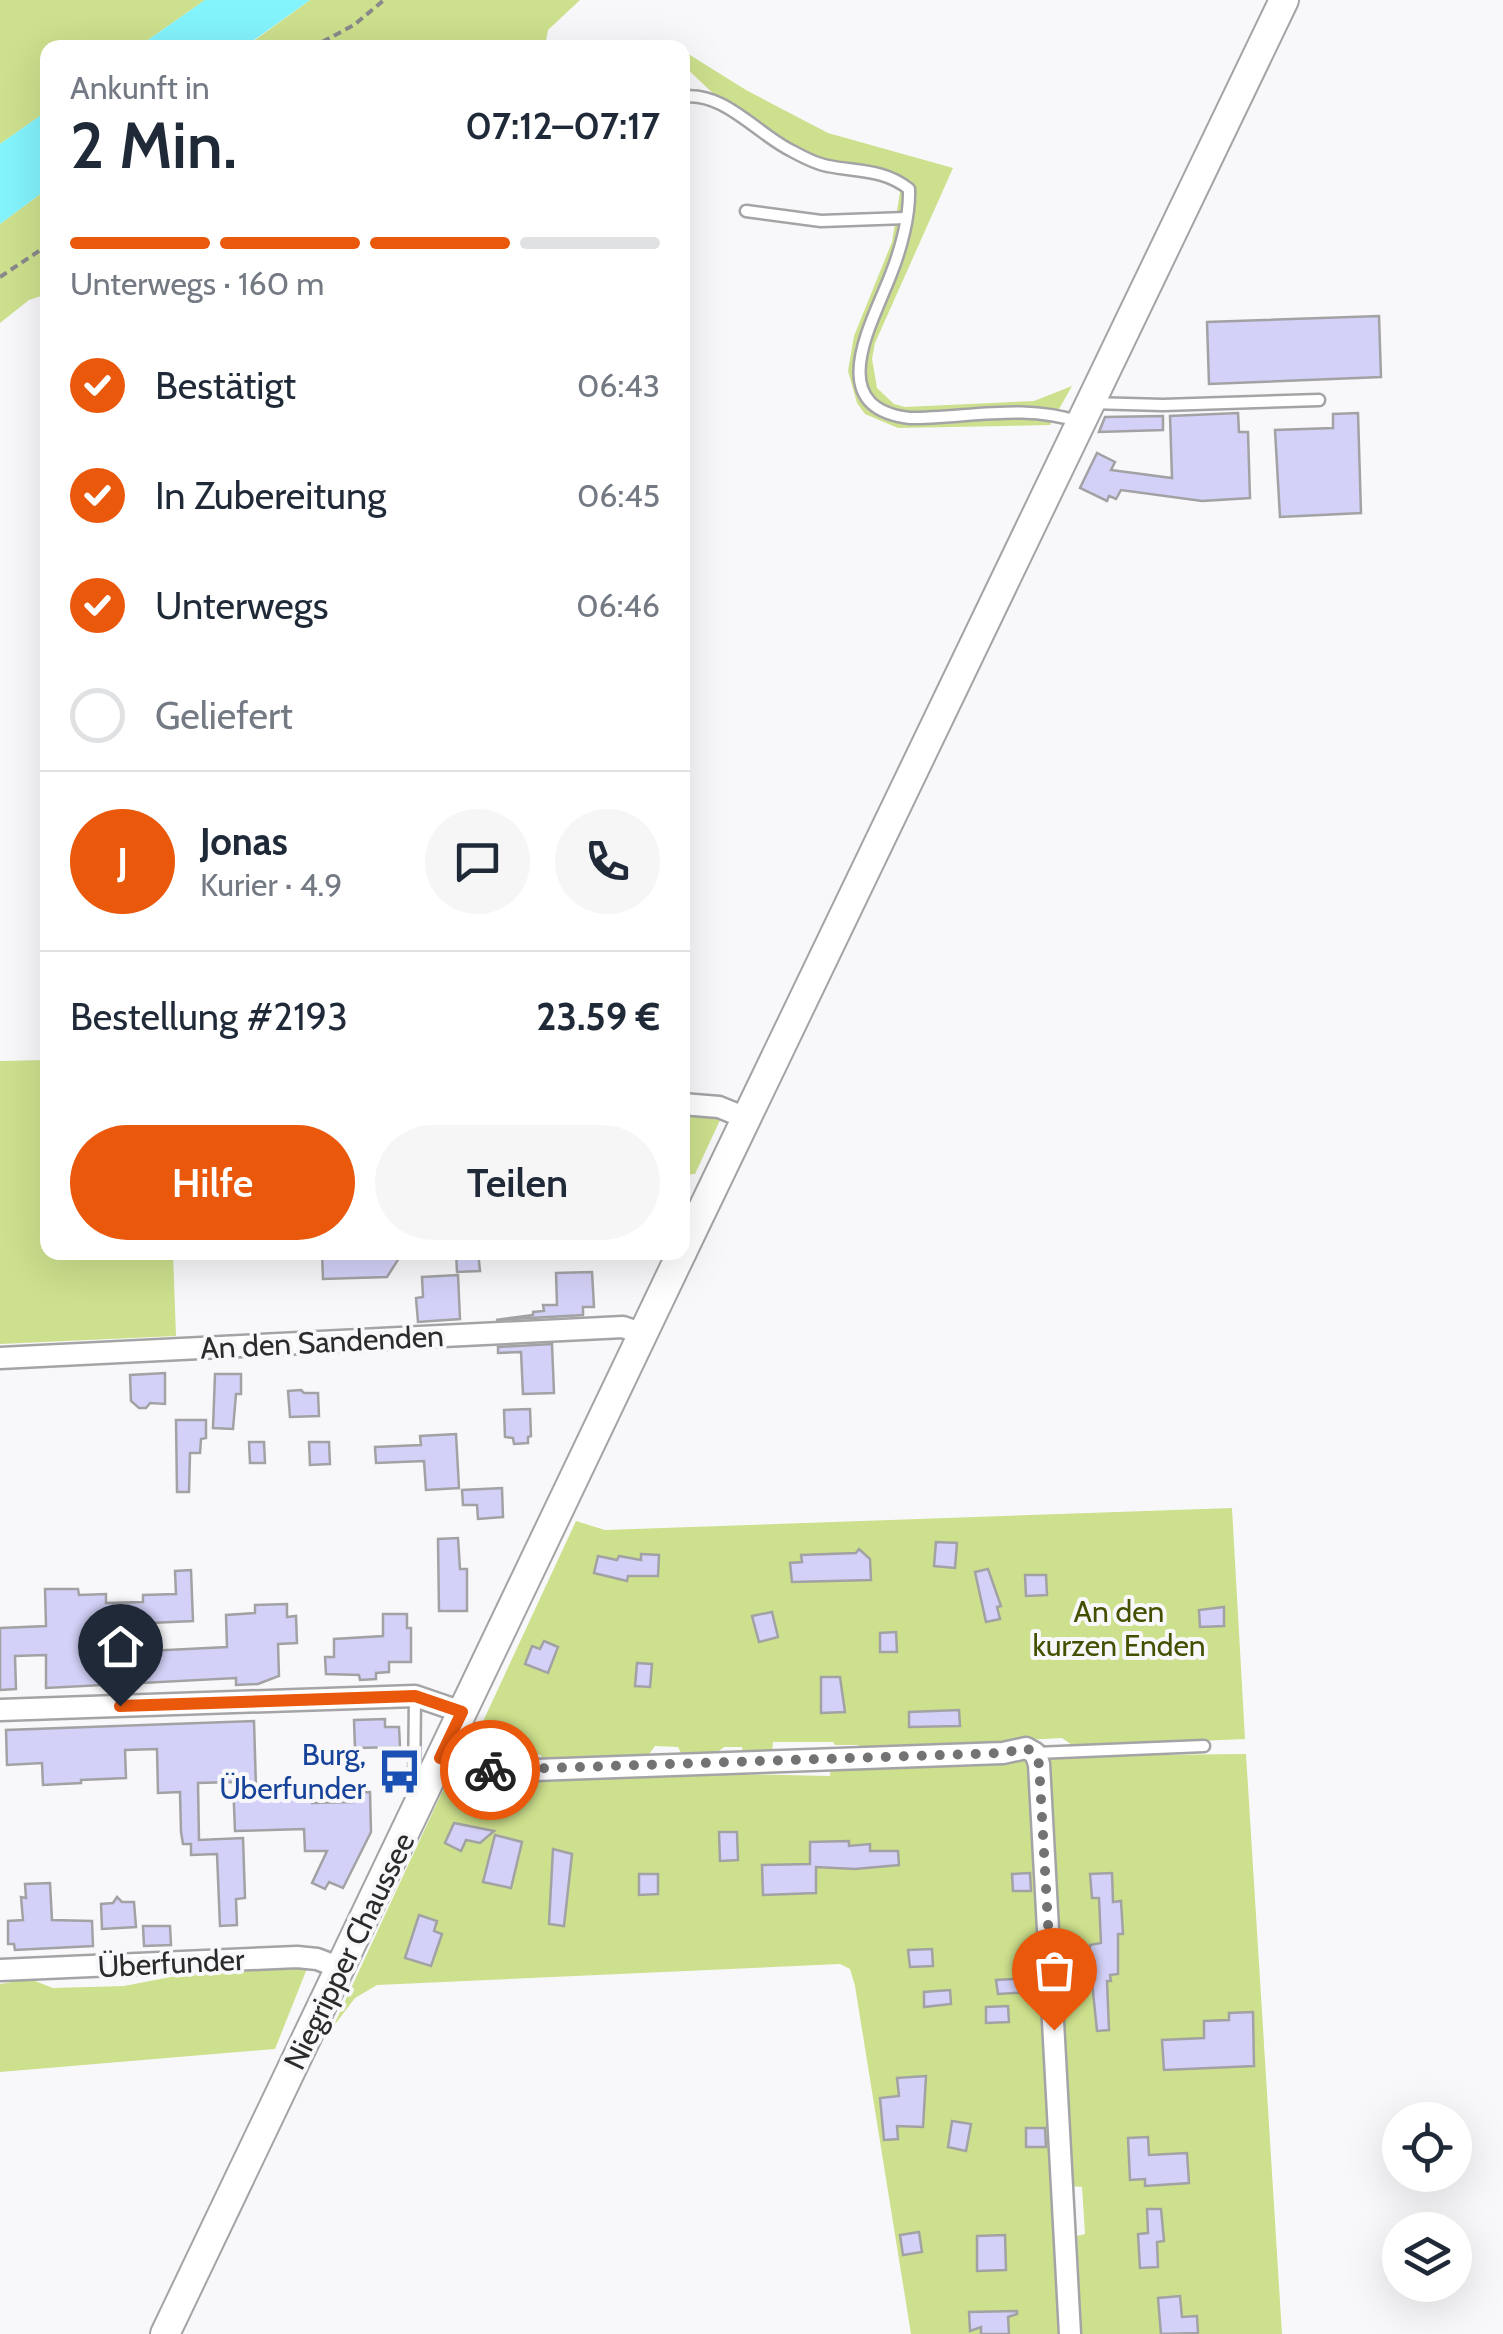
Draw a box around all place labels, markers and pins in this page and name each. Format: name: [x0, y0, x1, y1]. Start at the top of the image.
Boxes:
pin: [78, 1604, 163, 1707]
place label: Burg, Überfunder: [219, 1736, 367, 1807]
bus stop icon: Burg, Überfunder: [375, 1747, 423, 1795]
pin: [1012, 1928, 1097, 2031]

